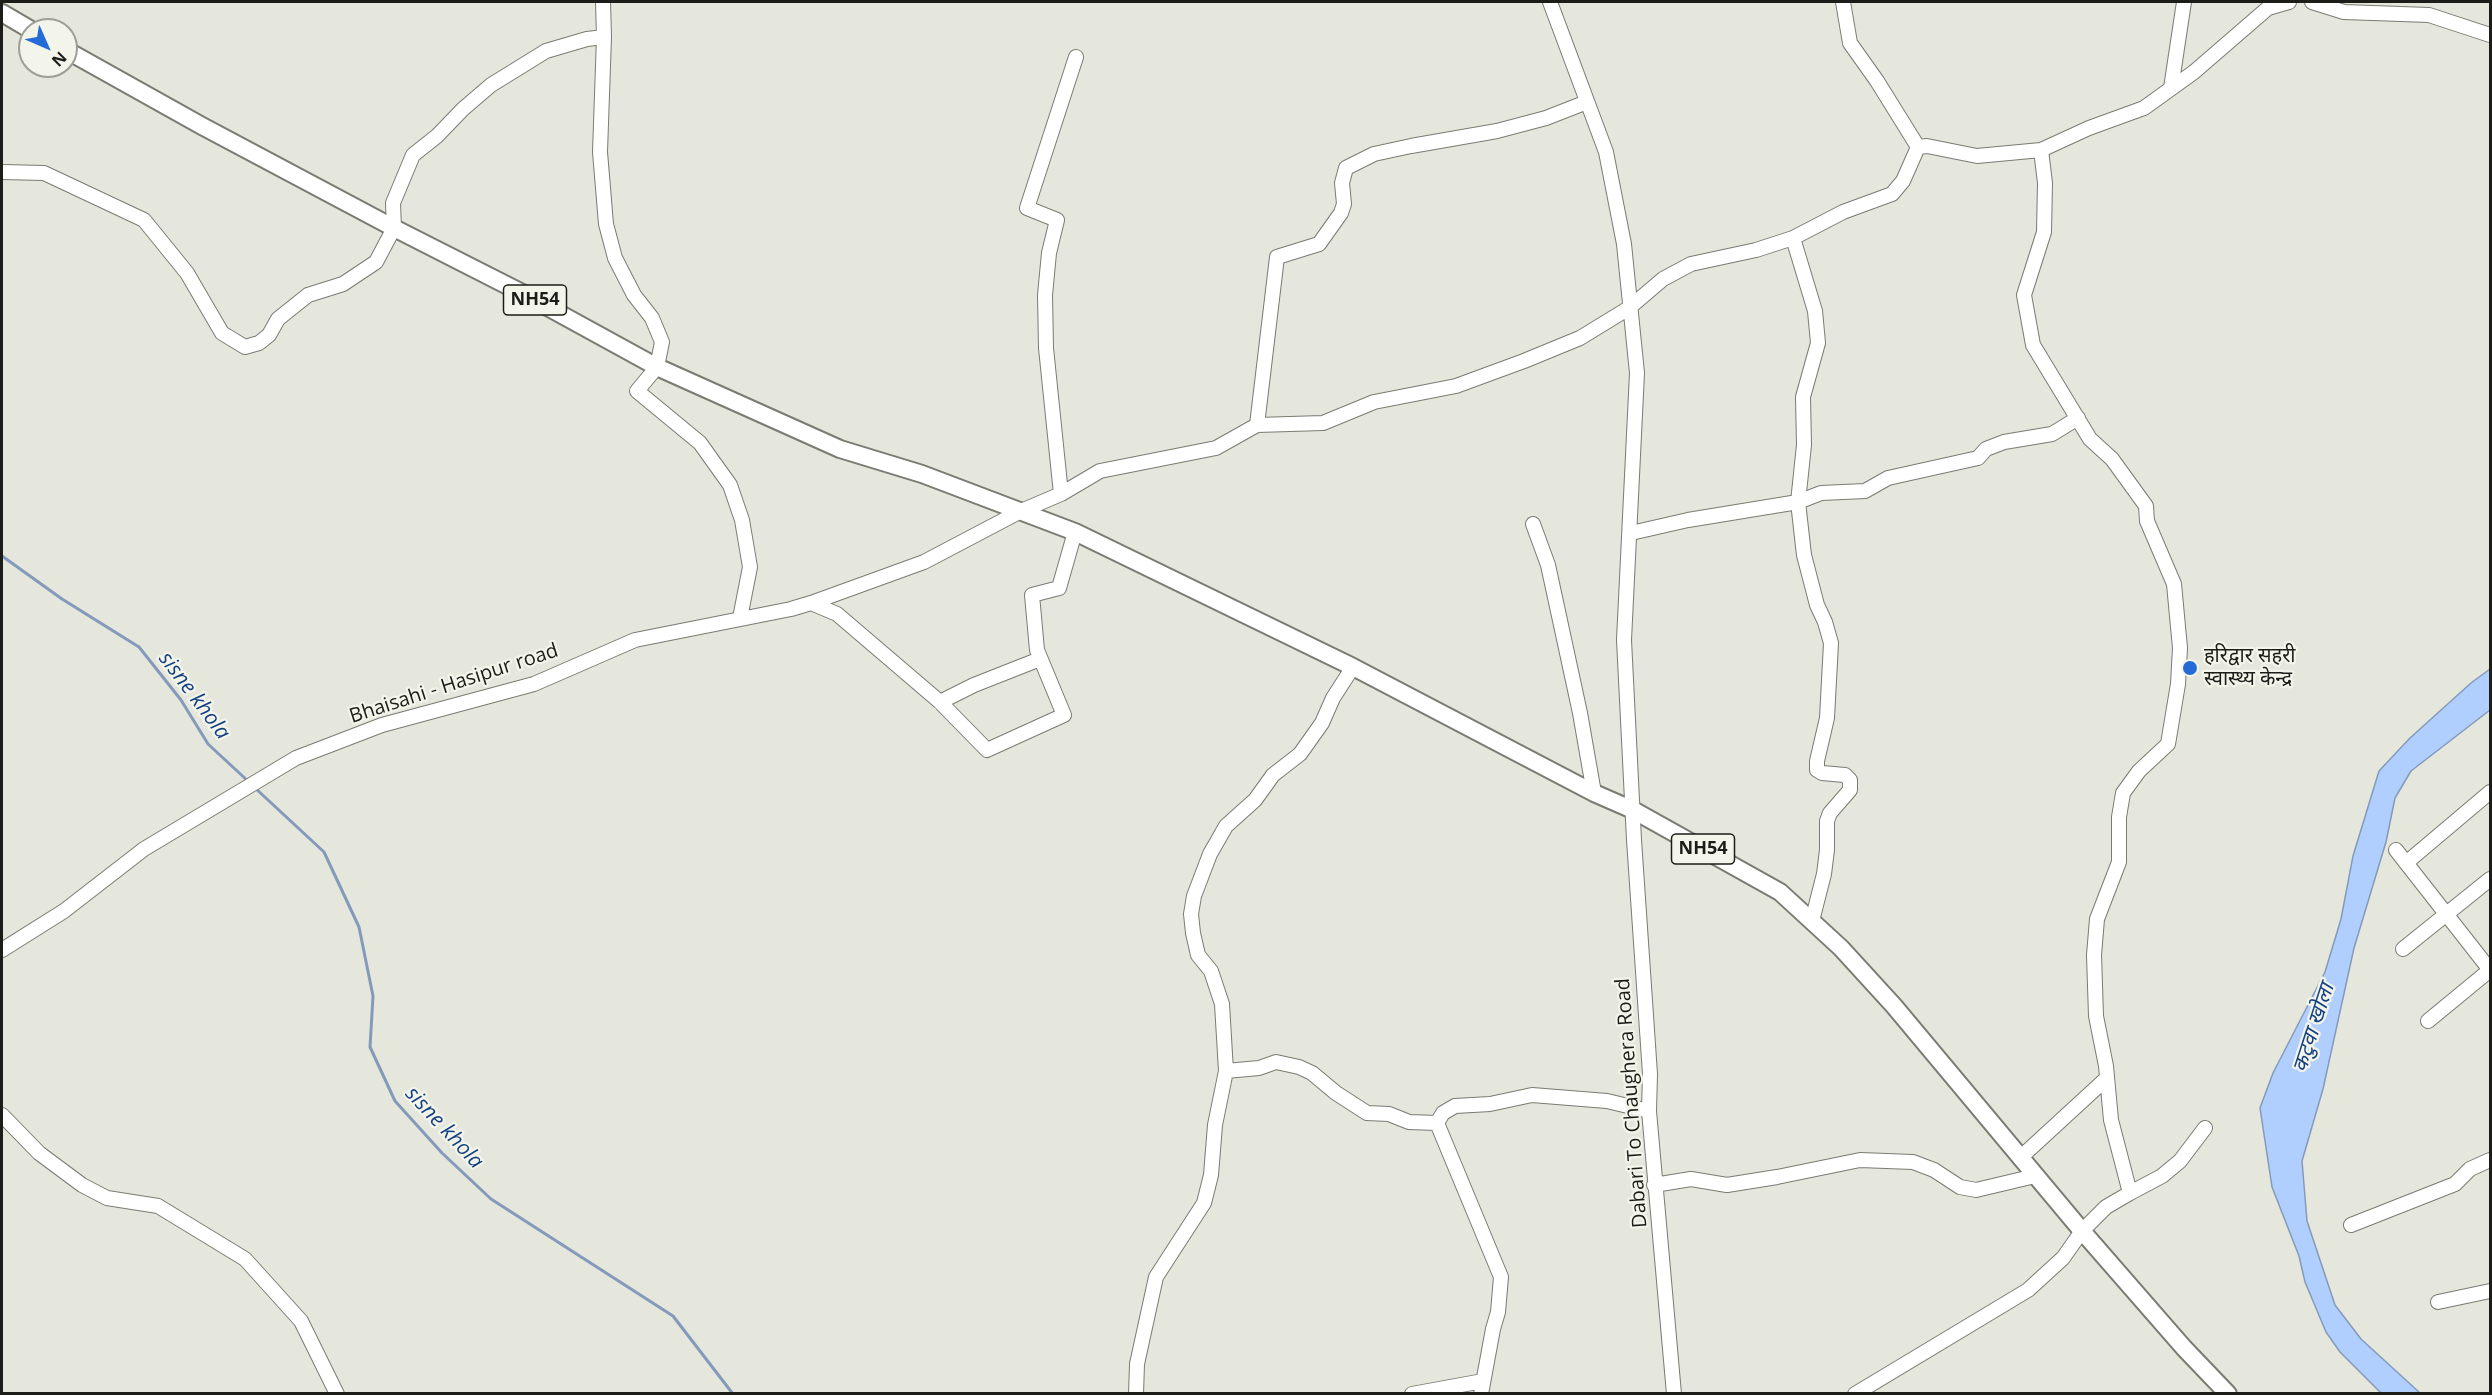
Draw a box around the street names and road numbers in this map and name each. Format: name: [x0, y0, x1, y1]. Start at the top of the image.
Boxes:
road number: NH54: [504, 285, 566, 315]
street label: Bhaisahi - Hasipur road: [347, 639, 561, 729]
road number: NH54: [1672, 834, 1734, 864]
street label: Dabari To Chaughera Road: [1611, 977, 1653, 1229]

